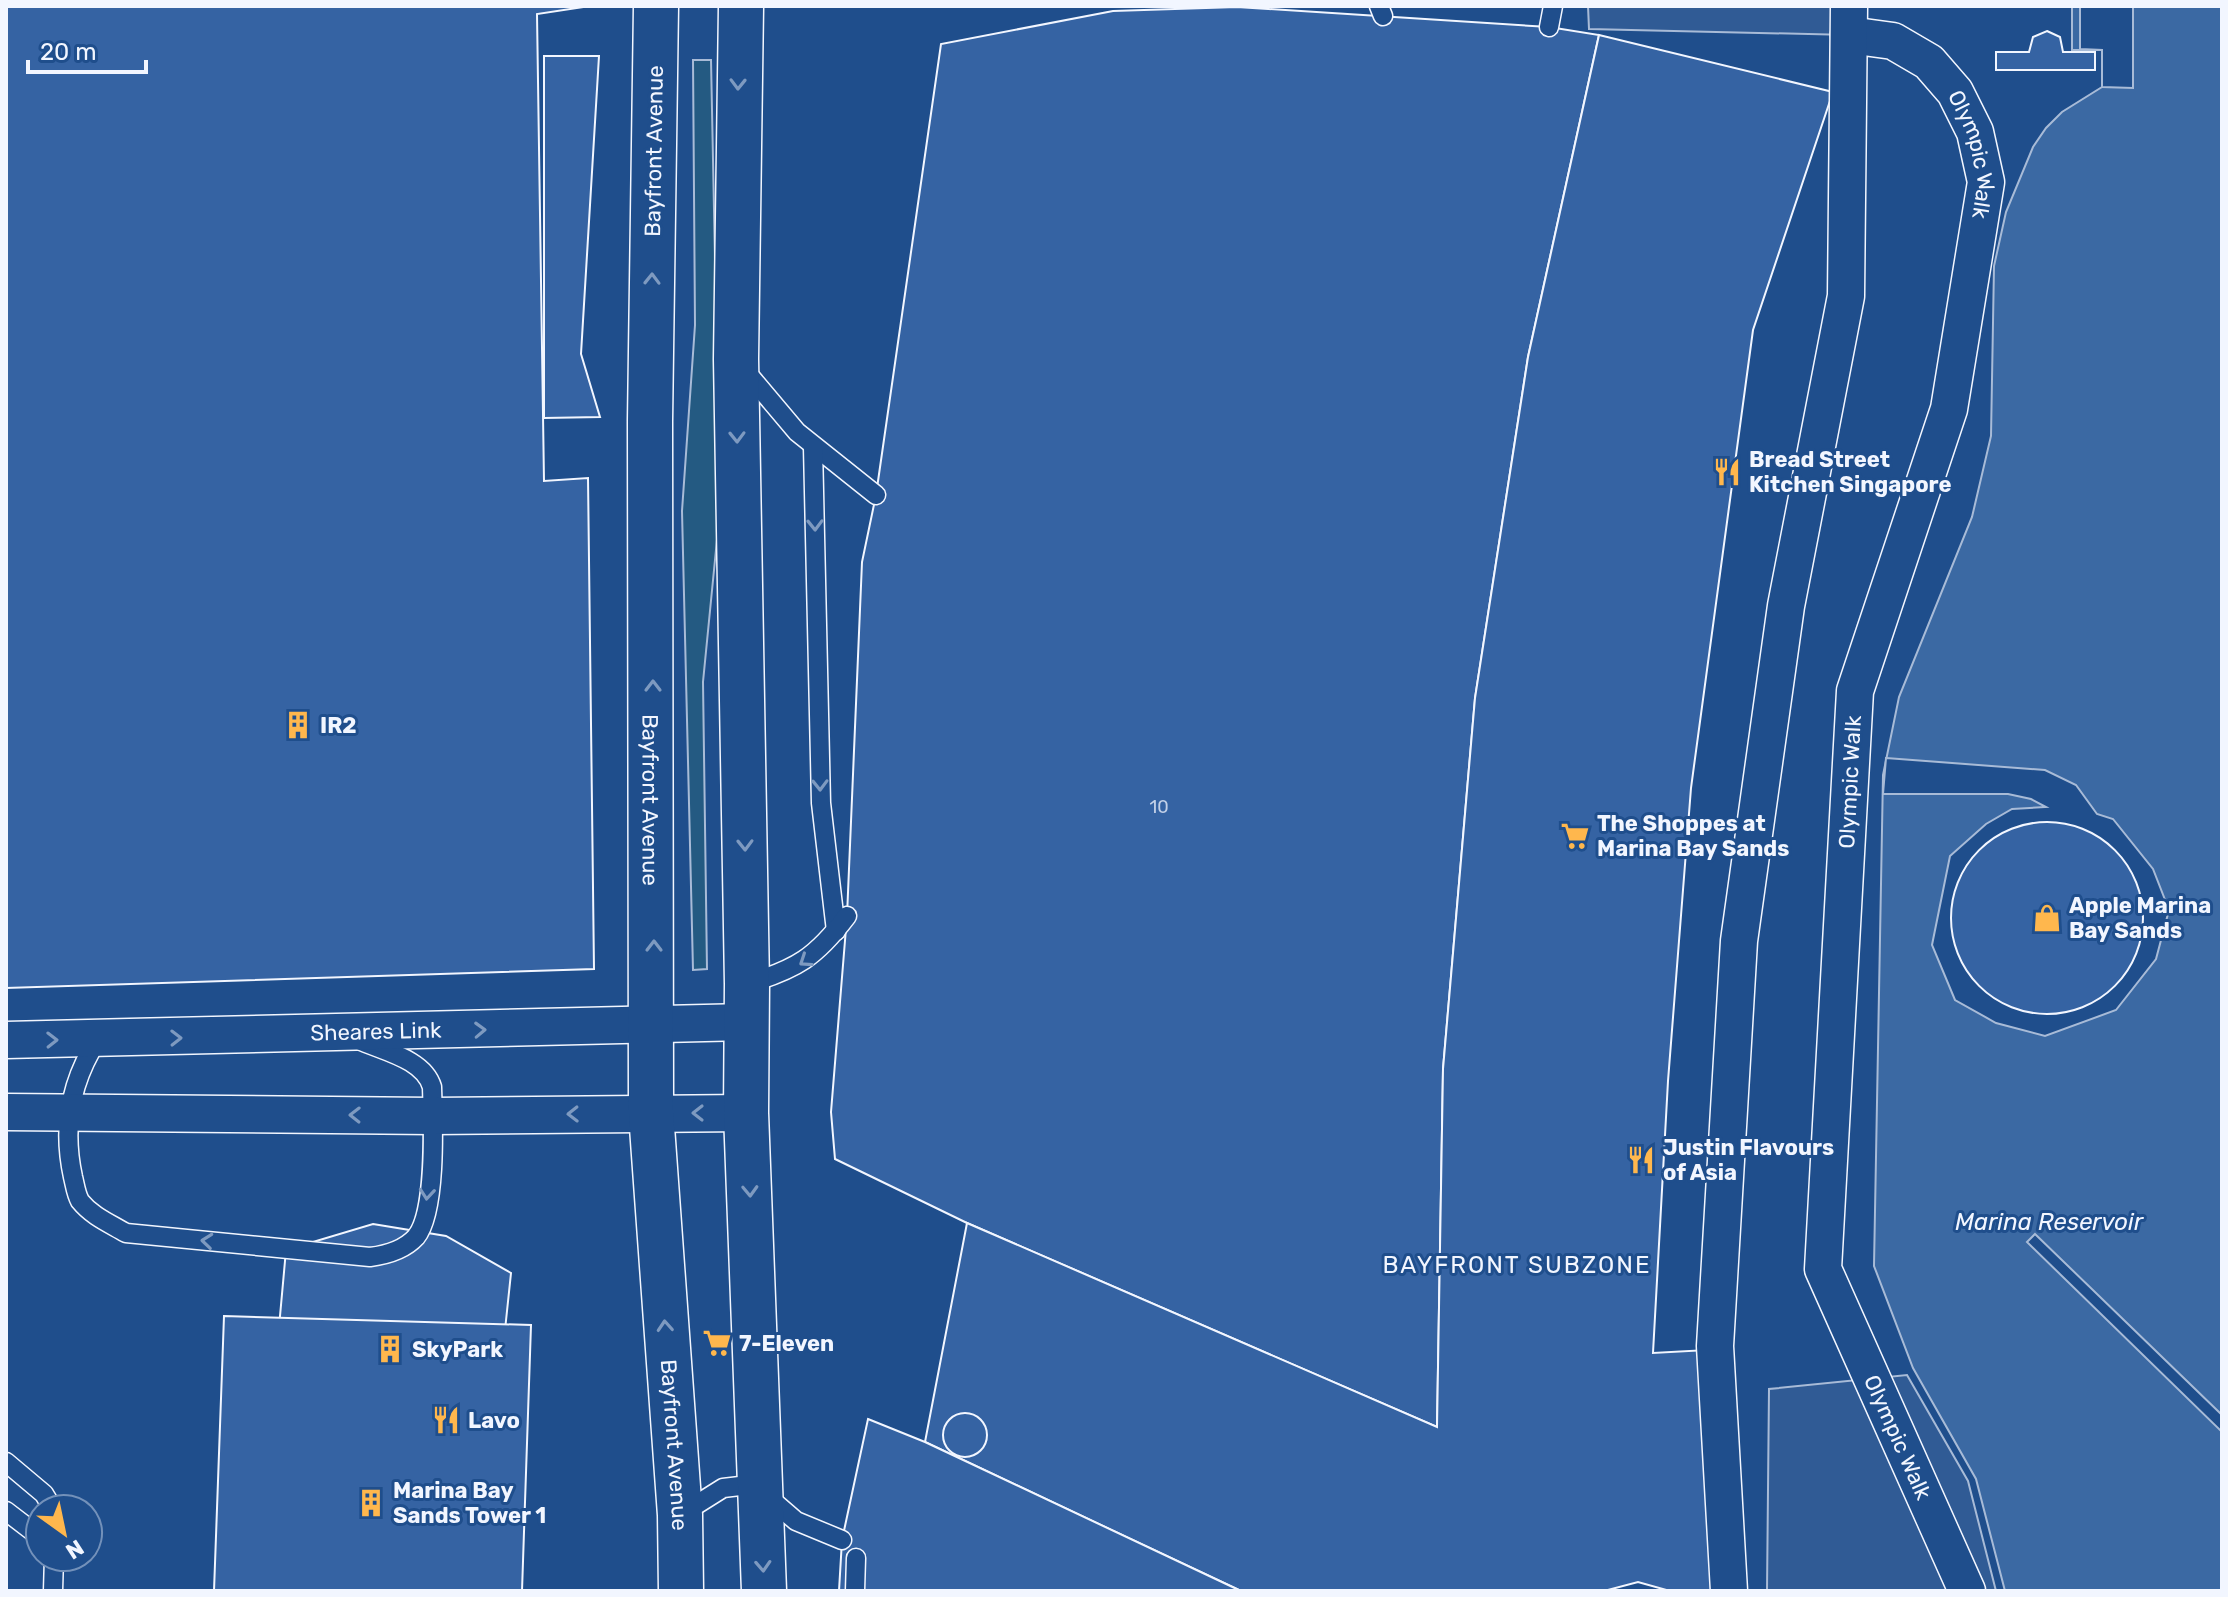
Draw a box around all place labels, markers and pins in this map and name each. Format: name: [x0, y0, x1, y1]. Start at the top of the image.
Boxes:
place label: Bread Street Kitchen Singapore: [1749, 446, 1952, 498]
restaurant icon: Bread Street Kitchen Singapore: [1712, 457, 1742, 487]
building icon: IR2: [283, 710, 313, 740]
place label: IR2: [320, 712, 357, 739]
place label: The Shoppes at Marina Bay Sands: [1597, 810, 1789, 862]
supermarket icon: The Shoppes at Marina Bay Sands: [1560, 821, 1590, 851]
place label: Apple Marina Bay Sands: [2069, 892, 2211, 944]
shop icon: Apple Marina Bay Sands: [2032, 903, 2062, 933]
place label: Justin Flavours of Asia: [1663, 1134, 1834, 1186]
restaurant icon: Justin Flavours of Asia: [1626, 1145, 1656, 1175]
supermarket icon: 7-Eleven: [702, 1328, 732, 1358]
place label: 7-Eleven: [739, 1330, 834, 1357]
building icon: SkyPark: [375, 1334, 405, 1364]
place label: SkyPark: [412, 1336, 503, 1363]
restaurant icon: Lavo: [431, 1405, 461, 1435]
place label: Lavo: [468, 1407, 520, 1434]
place label: Marina Bay Sands Tower 1: [393, 1477, 546, 1529]
building icon: Marina Bay Sands Tower 1: [356, 1488, 386, 1518]

